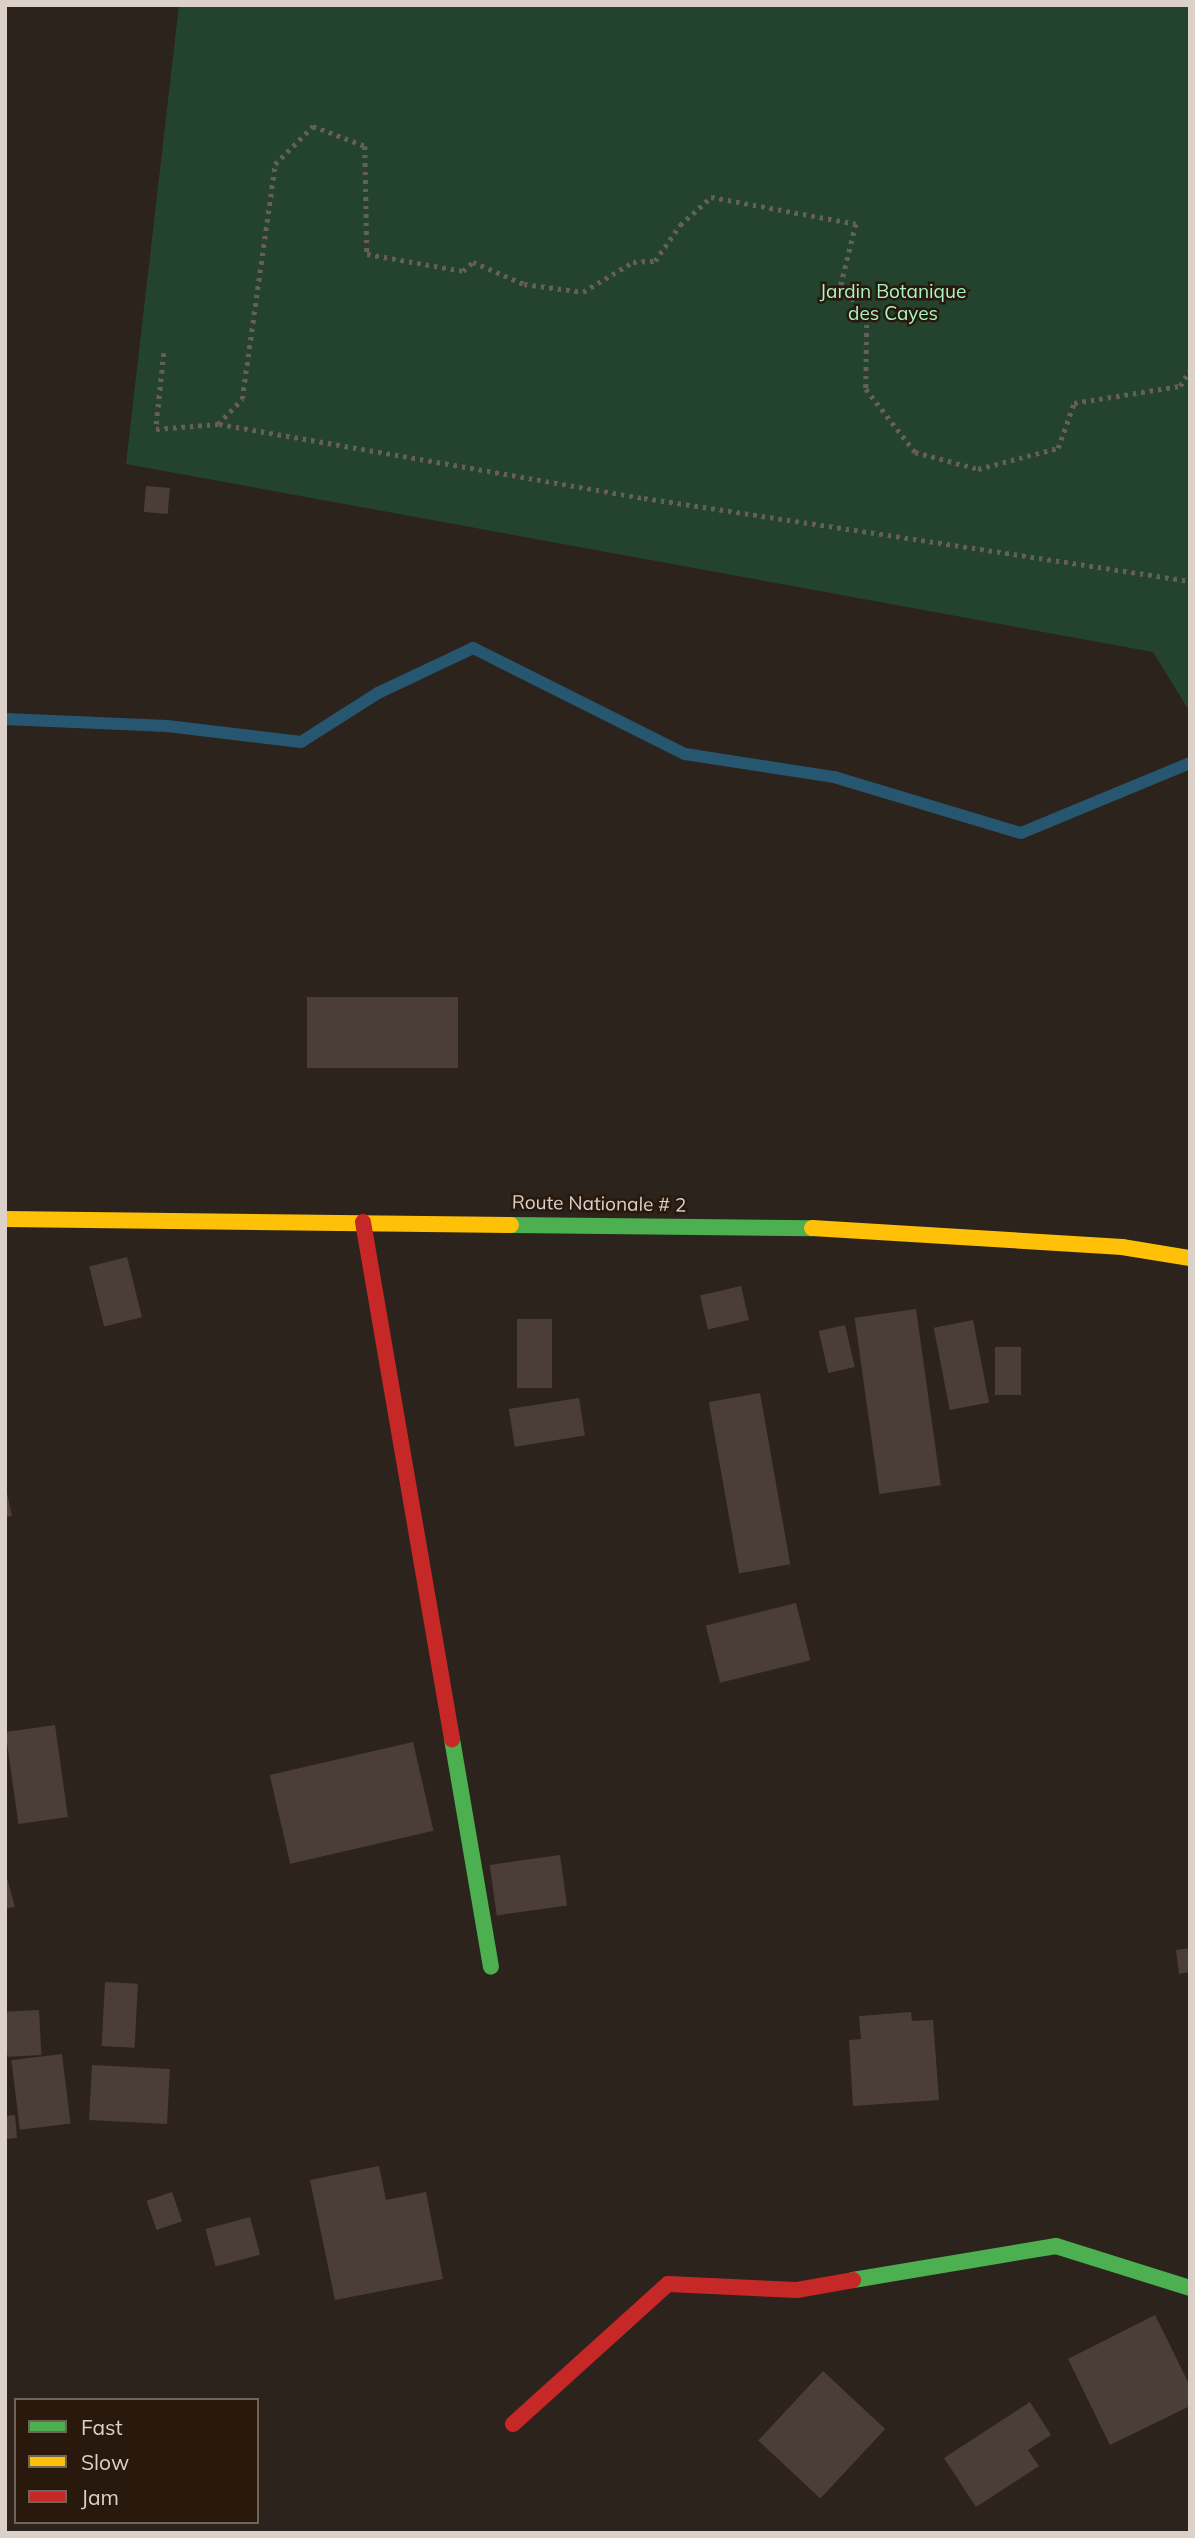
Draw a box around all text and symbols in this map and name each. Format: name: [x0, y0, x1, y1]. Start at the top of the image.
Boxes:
park label: Jardin Botanique des Cayes: [820, 281, 966, 325]
street label: Route Nationale # 2: [512, 1191, 686, 1217]
legend: [14, 2398, 259, 2524]
text: Fast: [81, 2414, 123, 2440]
text: Slow: [81, 2449, 129, 2475]
text: Jam: [81, 2484, 119, 2510]

